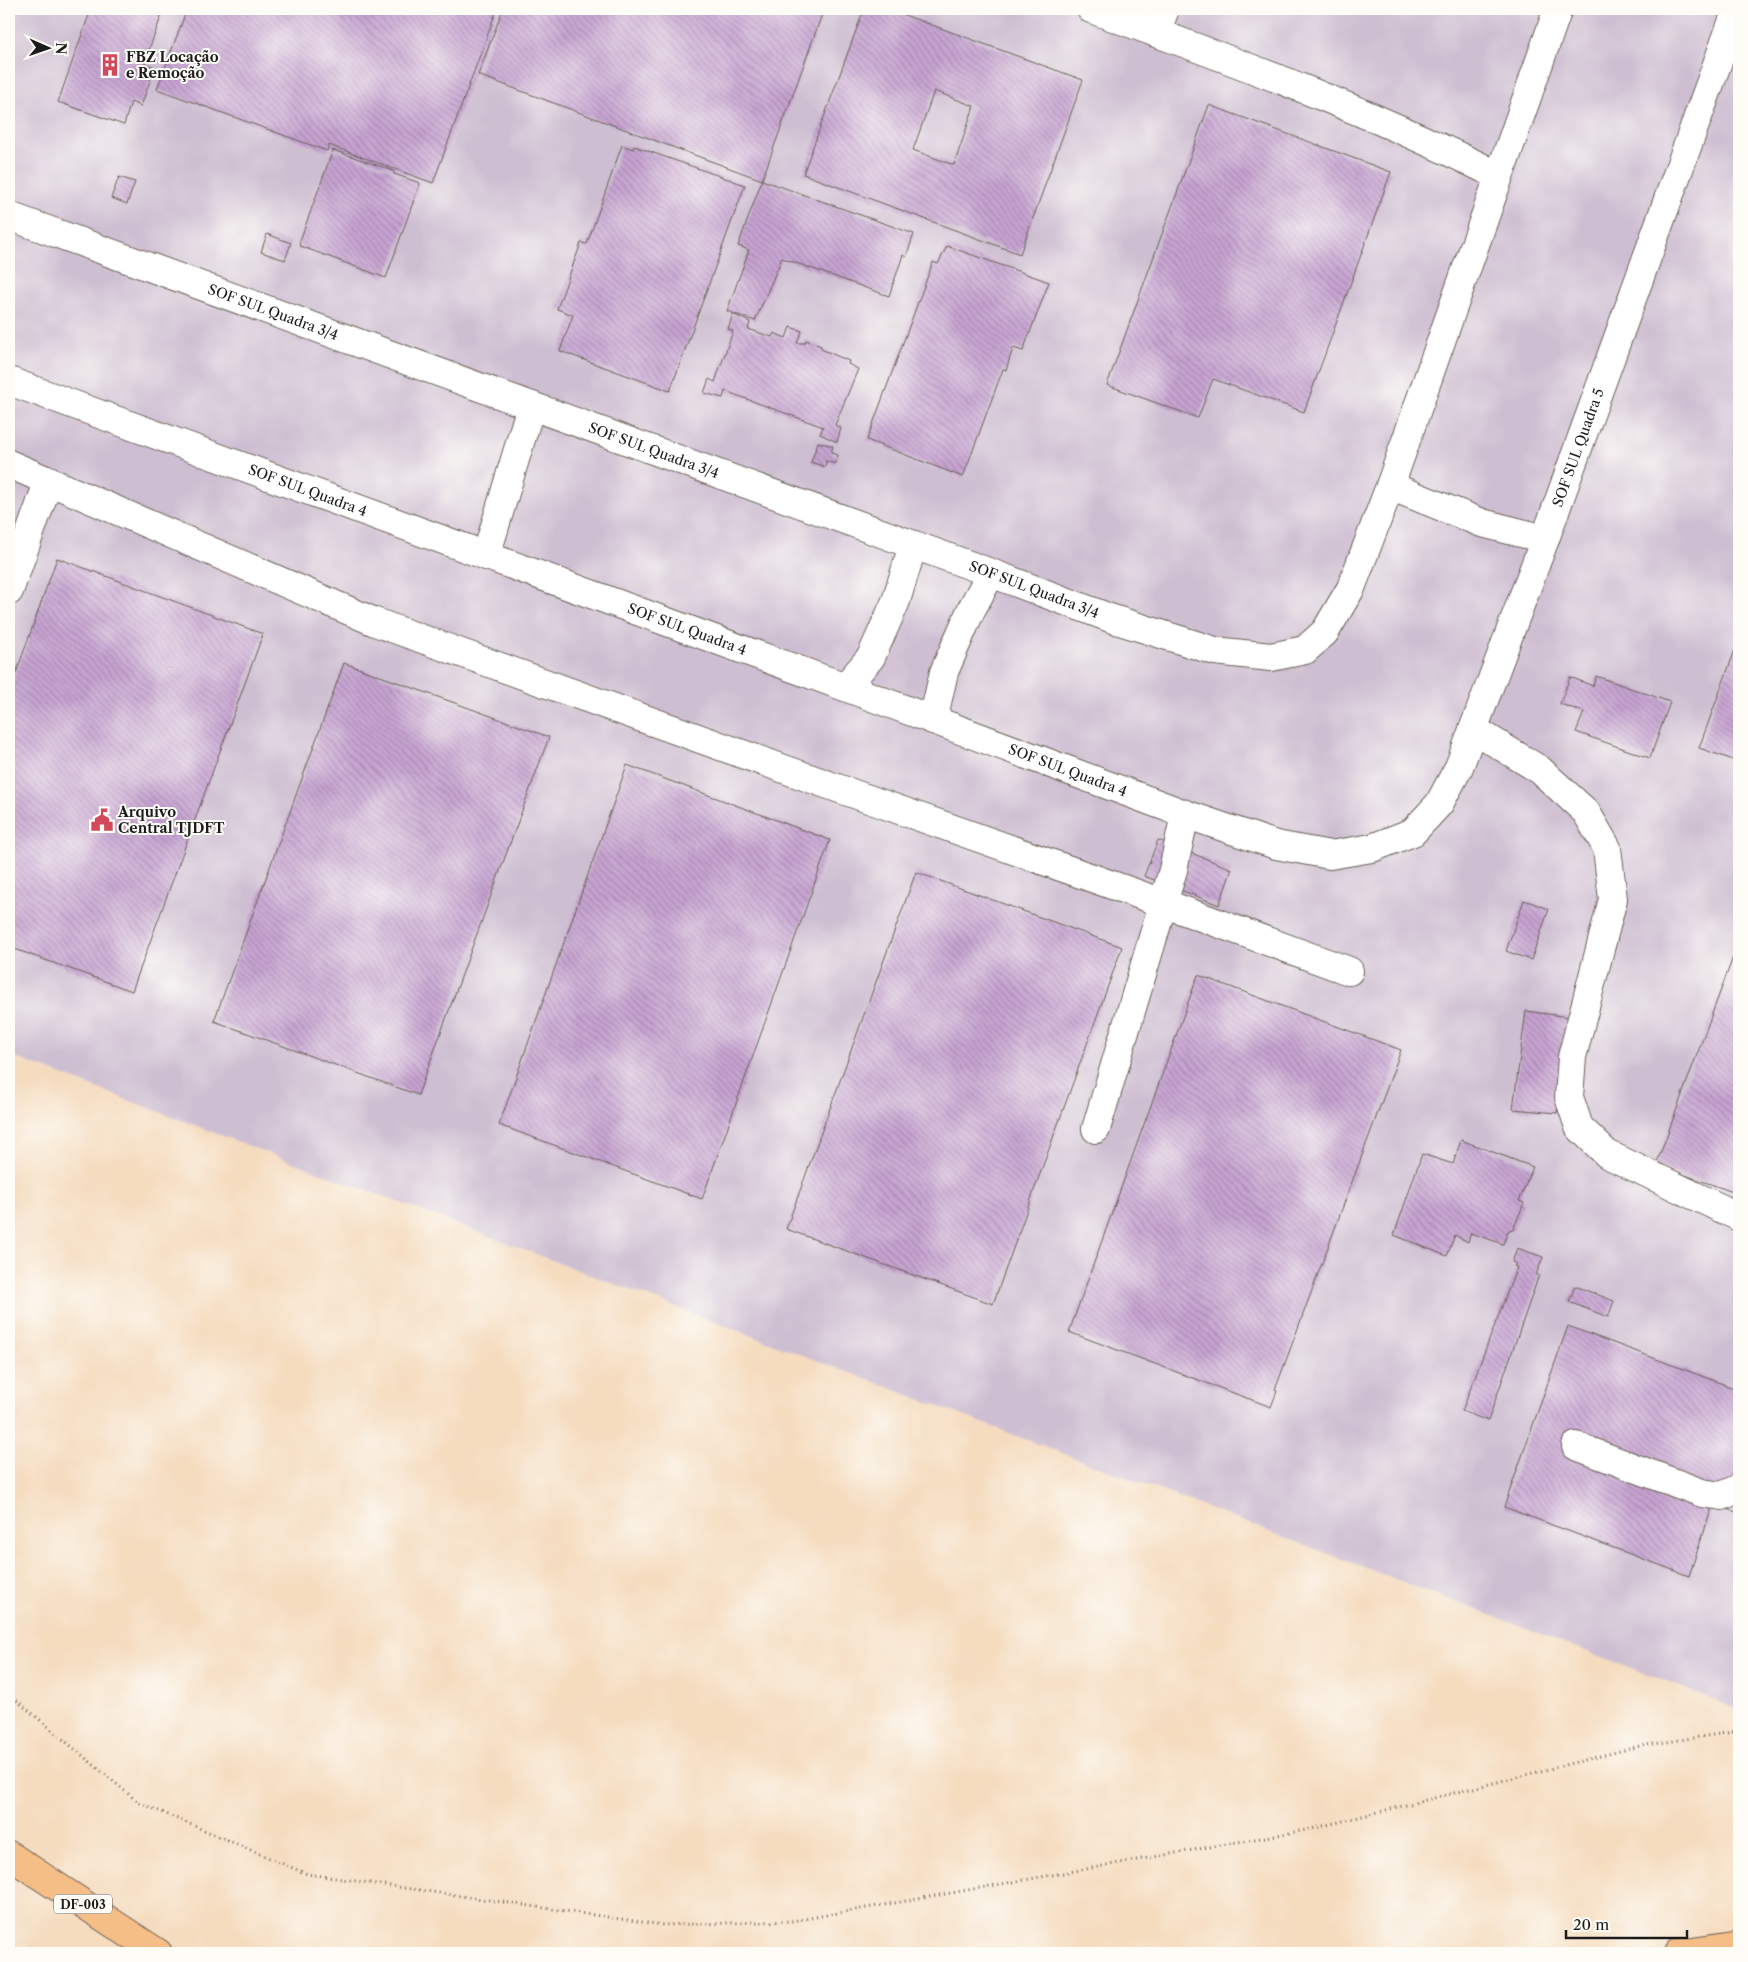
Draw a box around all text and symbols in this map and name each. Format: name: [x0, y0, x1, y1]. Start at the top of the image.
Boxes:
north arrow: [22, 22, 72, 72]
text: N: [52, 42, 70, 55]
place label: FBZ Locação e Remoção: [126, 48, 219, 82]
building icon: FBZ Locação e Remoção: [97, 52, 123, 78]
street label: SOF SUL Quadra 3/4: [205, 280, 341, 344]
street label: SOF SUL Quadra 5: [1548, 386, 1608, 509]
street label: SOF SUL Quadra 3/4: [586, 418, 721, 482]
street label: SOF SUL Quadra 4: [246, 460, 369, 520]
street label: SOF SUL Quadra 3/4: [967, 557, 1102, 622]
street label: SOF SUL Quadra 4: [625, 599, 749, 659]
street label: SOF SUL Quadra 4: [1006, 740, 1129, 801]
place label: Arquivo Central TJDFT: [117, 803, 225, 837]
public building icon: Arquivo Central TJDFT: [89, 807, 115, 833]
road number: DF-003: [54, 1895, 112, 1914]
scale bar: [1566, 1907, 1687, 1939]
text: 20 m: [1573, 1915, 1609, 1934]

